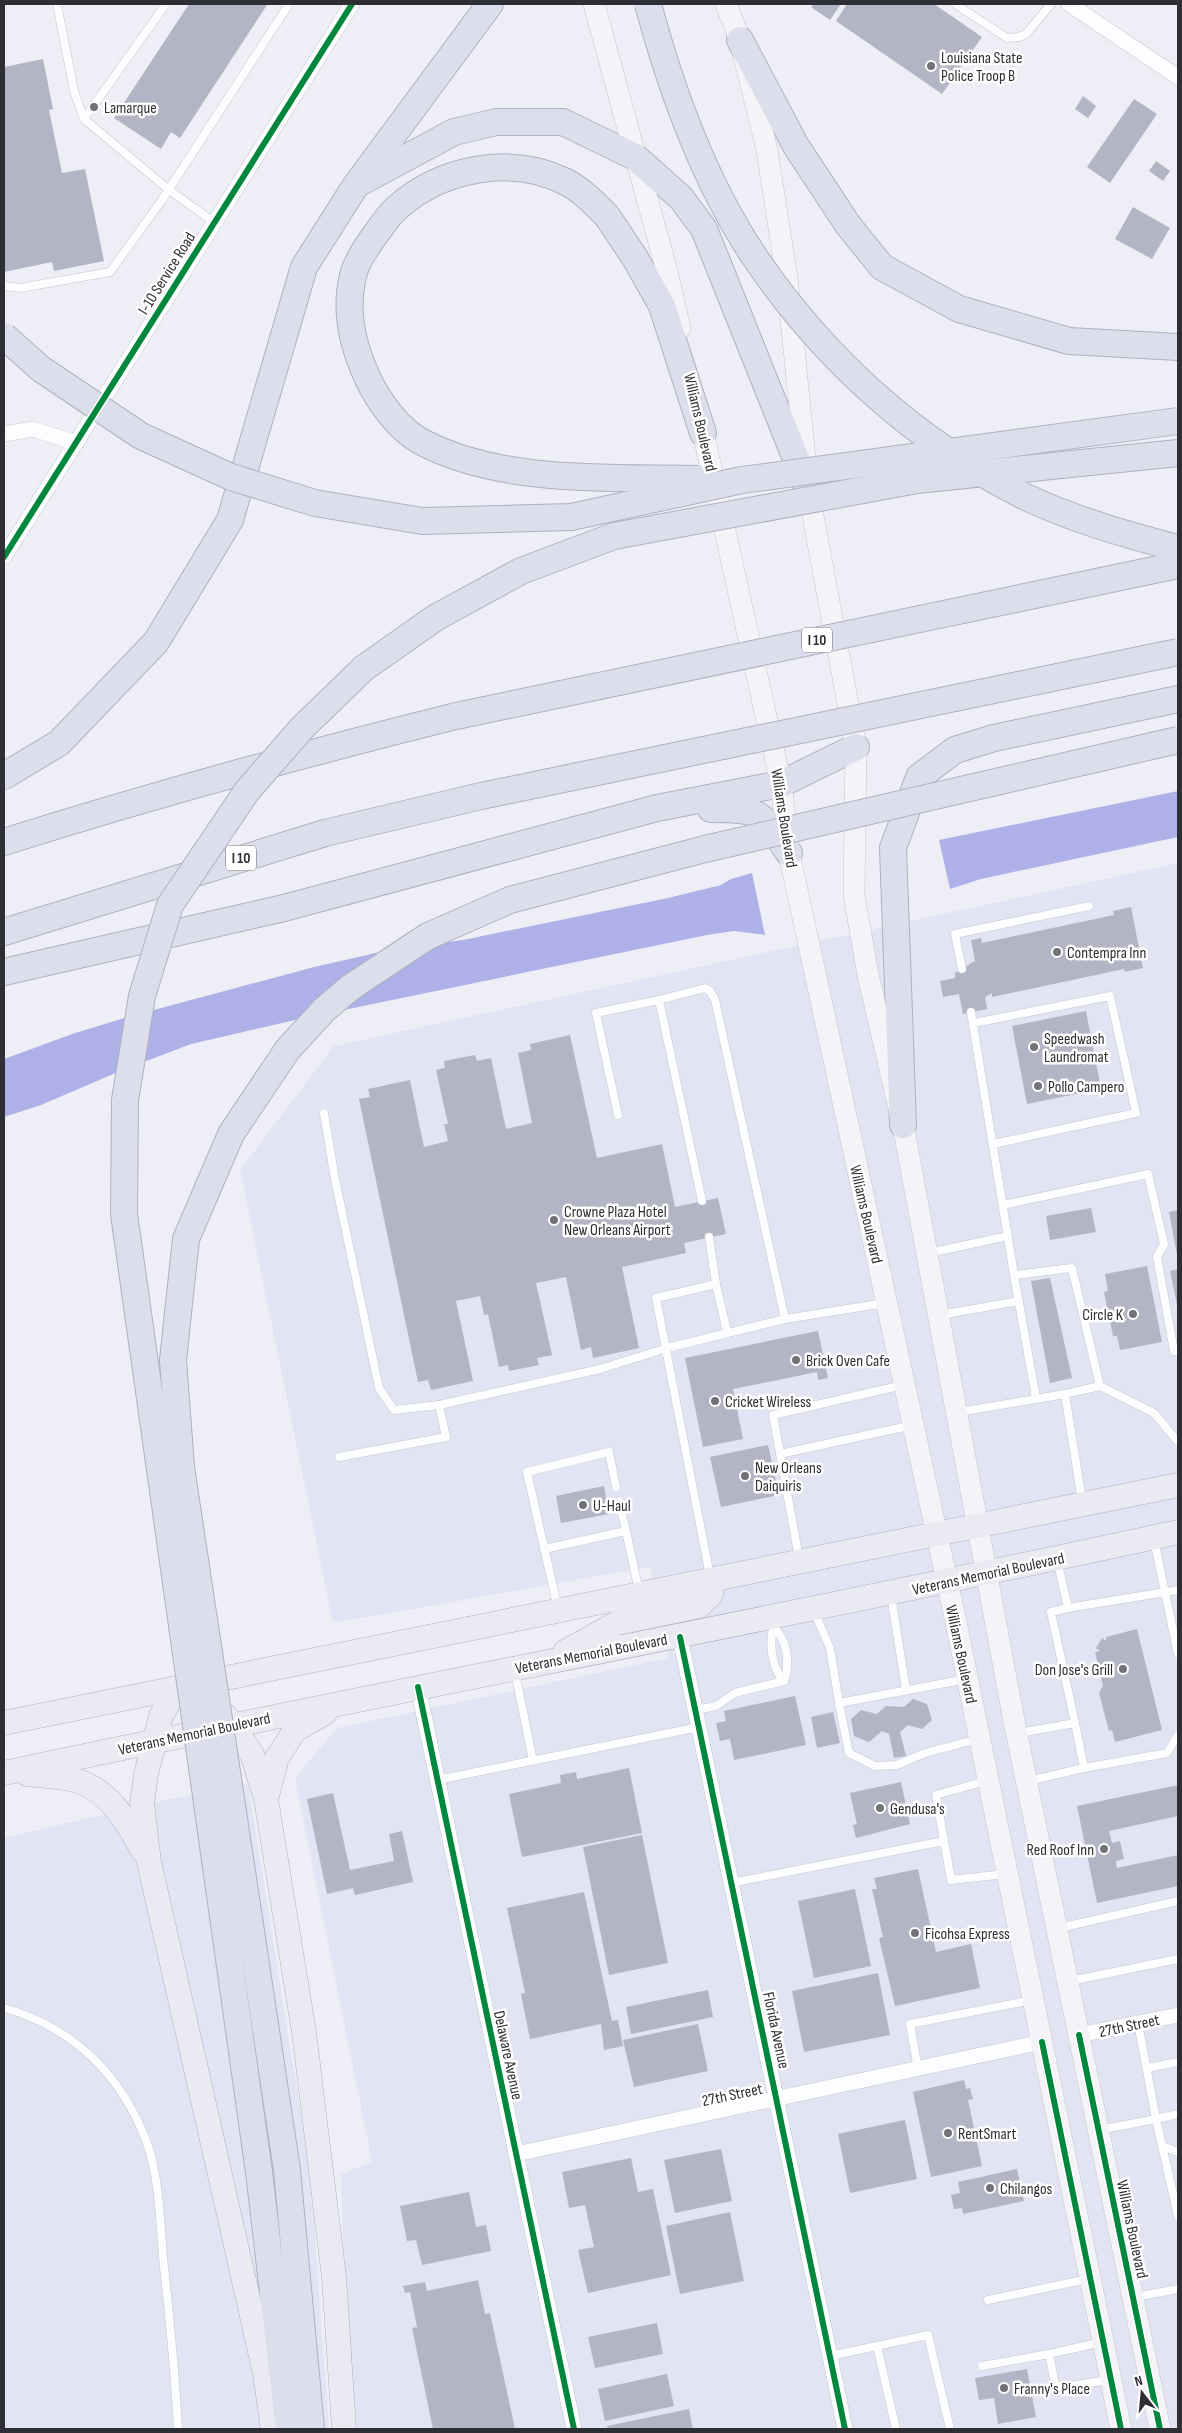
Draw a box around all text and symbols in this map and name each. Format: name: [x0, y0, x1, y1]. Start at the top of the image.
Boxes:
place label: Louisiana State Police Troop B: [941, 49, 1022, 86]
marker: Louisiana State Police Troop B: [925, 60, 937, 72]
place label: Lamarque: [104, 99, 157, 118]
marker: Lamarque: [88, 101, 100, 113]
street label: I-10 Service Road: [134, 229, 200, 318]
street label: Williams Boulevard: [679, 371, 720, 473]
road number: I 10: [802, 628, 832, 652]
street label: Williams Boulevard: [766, 767, 801, 869]
road number: I 10: [226, 846, 256, 870]
place label: Contempra Inn: [1067, 944, 1146, 963]
marker: Contempra Inn: [1051, 946, 1063, 958]
place label: Speedwash Laundromat: [1044, 1030, 1109, 1067]
marker: Speedwash Laundromat: [1028, 1041, 1040, 1053]
place label: Pollo Campero: [1048, 1078, 1124, 1097]
marker: Pollo Campero: [1032, 1080, 1044, 1092]
street label: Williams Boulevard: [845, 1163, 886, 1265]
place label: Crowne Plaza Hotel New Orleans Airport: [564, 1203, 671, 1240]
marker: Crowne Plaza Hotel New Orleans Airport: [548, 1214, 560, 1226]
place label: Circle K: [1082, 1306, 1124, 1325]
marker: Circle K: [1127, 1308, 1139, 1320]
place label: Brick Oven Cafe: [806, 1352, 890, 1371]
marker: Brick Oven Cafe: [790, 1354, 802, 1366]
place label: Cricket Wireless: [725, 1393, 811, 1412]
marker: Cricket Wireless: [709, 1395, 721, 1407]
place label: New Orleans Daiquiris: [755, 1459, 822, 1496]
marker: New Orleans Daiquiris: [739, 1470, 751, 1482]
place label: U-Haul: [593, 1497, 631, 1516]
marker: U-Haul: [577, 1499, 589, 1511]
street label: Veterans Memorial Boulevard: [911, 1549, 1066, 1600]
street label: Williams Boulevard: [941, 1603, 980, 1705]
street label: Veterans Memorial Boulevard: [513, 1630, 669, 1679]
place label: Don Jose's Grill: [1035, 1661, 1113, 1680]
marker: Don Jose's Grill: [1117, 1663, 1129, 1675]
street label: Veterans Memorial Boulevard: [117, 1709, 272, 1760]
place label: Gendusa's: [890, 1800, 945, 1819]
marker: Gendusa's: [874, 1802, 886, 1814]
place label: Red Roof Inn: [1027, 1841, 1094, 1860]
marker: Red Roof Inn: [1098, 1843, 1110, 1855]
place label: Ficohsa Express: [925, 1925, 1010, 1944]
marker: Ficohsa Express: [909, 1927, 921, 1939]
street label: Florida Avenue: [758, 1990, 793, 2070]
street label: Delaware Avenue: [489, 2009, 526, 2102]
street label: 27th Street: [1097, 2011, 1161, 2042]
street label: 27th Street: [700, 2080, 764, 2111]
place label: RentSmart: [958, 2125, 1017, 2144]
marker: RentSmart: [942, 2127, 954, 2139]
street label: Williams Boulevard: [1112, 2178, 1151, 2280]
place label: Chilangos: [1000, 2180, 1053, 2199]
marker: Chilangos: [984, 2182, 996, 2194]
north arrow: [1117, 2368, 1167, 2418]
text: N: [1133, 2372, 1144, 2390]
place label: Franny's Place: [1014, 2380, 1090, 2399]
marker: Franny's Place: [998, 2382, 1010, 2394]

